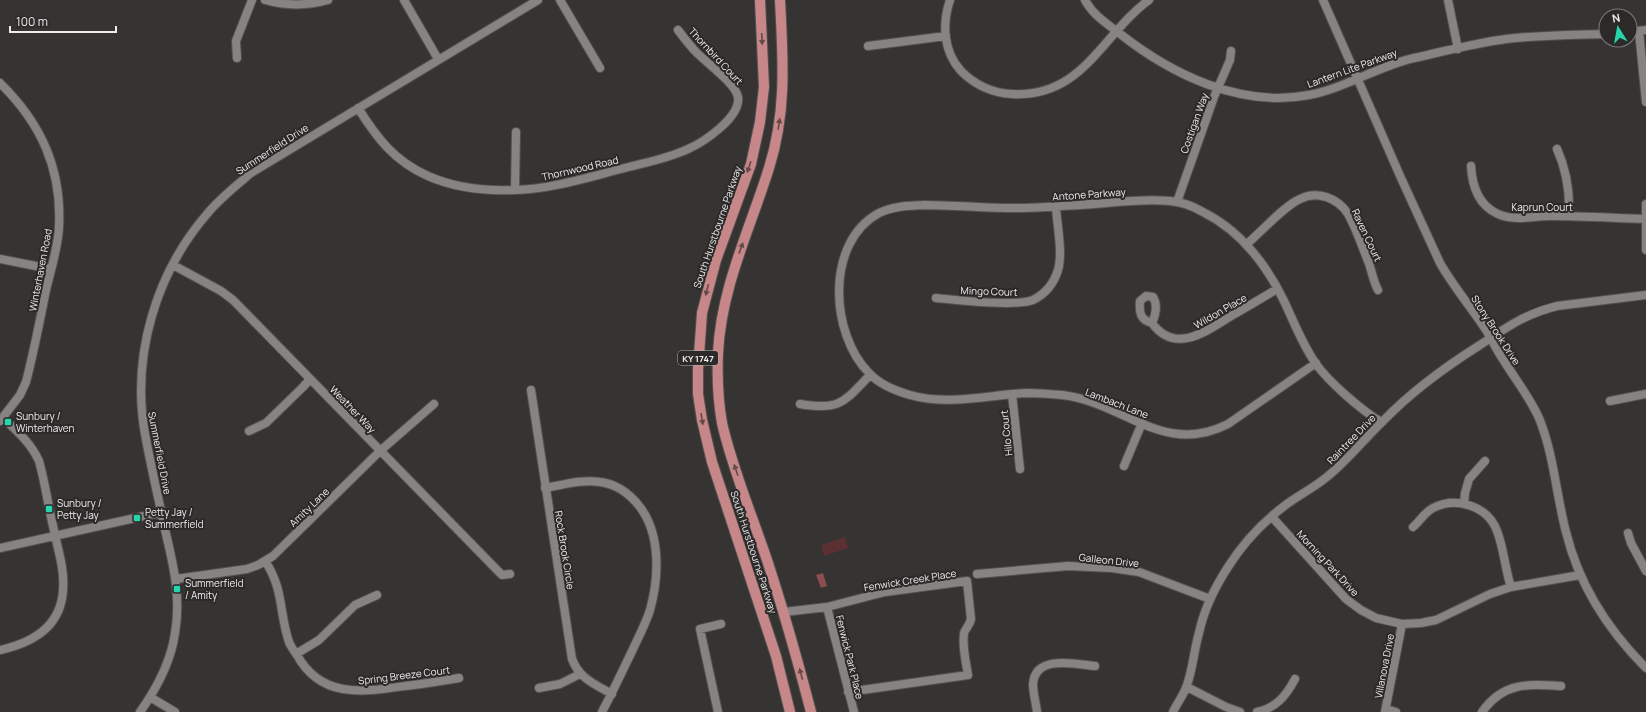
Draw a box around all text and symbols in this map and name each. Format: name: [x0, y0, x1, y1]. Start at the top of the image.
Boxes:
scale bar: [10, 8, 116, 34]
north arrow: [1598, 8, 1638, 48]
text: N: [1611, 10, 1621, 26]
text: 100 m: [16, 13, 48, 30]
street label: Thornbird Court: [686, 24, 746, 88]
one-way arrow: [759, 33, 765, 46]
street label: Lantern Lite Parkway: [1305, 45, 1400, 91]
street label: Costigan Way: [1177, 90, 1212, 155]
one-way arrow: [776, 118, 782, 130]
street label: Summerfield Drive: [233, 120, 311, 178]
street label: Thornwood Road: [540, 152, 620, 184]
one-way arrow: [746, 162, 752, 174]
street label: South Hurstbourne Parkway: [689, 163, 745, 290]
street label: Antone Parkway: [1052, 184, 1127, 204]
street label: Kaprun Court: [1511, 200, 1573, 214]
street label: Raven Court: [1349, 206, 1385, 264]
street label: Winterhaven Road: [25, 227, 55, 313]
one-way arrow: [738, 241, 744, 253]
street label: Mingo Court: [960, 283, 1018, 299]
one-way arrow: [704, 284, 710, 297]
street label: Wildon Place: [1191, 290, 1249, 332]
street label: Stony Brook Drive: [1468, 292, 1524, 368]
road number: KY 1747: [678, 351, 718, 365]
street label: Weather Way: [327, 382, 380, 436]
street label: Lambach Lane: [1083, 385, 1151, 422]
place label: Sunbury / Winterhaven: [16, 409, 75, 435]
street label: Hilo Court: [997, 409, 1015, 457]
street label: Summerfield Drive: [145, 410, 175, 496]
street label: Raintree Drive: [1323, 411, 1379, 467]
one-way arrow: [699, 413, 705, 425]
marker: Sunbury / Winterhaven: [3, 417, 13, 427]
one-way arrow: [733, 464, 739, 476]
street label: Amity Lane: [286, 484, 332, 530]
street label: South Hurstbourne Parkway: [728, 489, 781, 616]
place label: Sunbury / Petty Jay: [57, 496, 102, 522]
marker: Sunbury / Petty Jay: [44, 504, 54, 514]
place label: Petty Jay / Summerfield: [145, 505, 204, 531]
street label: Rock Brook Circle: [552, 510, 578, 591]
marker: Petty Jay / Summerfield: [132, 513, 142, 523]
street label: Morning Park Drive: [1294, 527, 1362, 599]
street label: Galleon Drive: [1078, 550, 1140, 570]
street label: Fenwick Creek Place: [863, 566, 957, 594]
place label: Summerfield / Amity: [185, 576, 244, 602]
marker: Summerfield / Amity: [172, 584, 182, 594]
street label: Fenwick Park Place: [833, 614, 867, 701]
street label: Villanova Drive: [1371, 632, 1397, 700]
street label: Spring Breeze Court: [357, 662, 451, 688]
one-way arrow: [798, 668, 804, 680]

